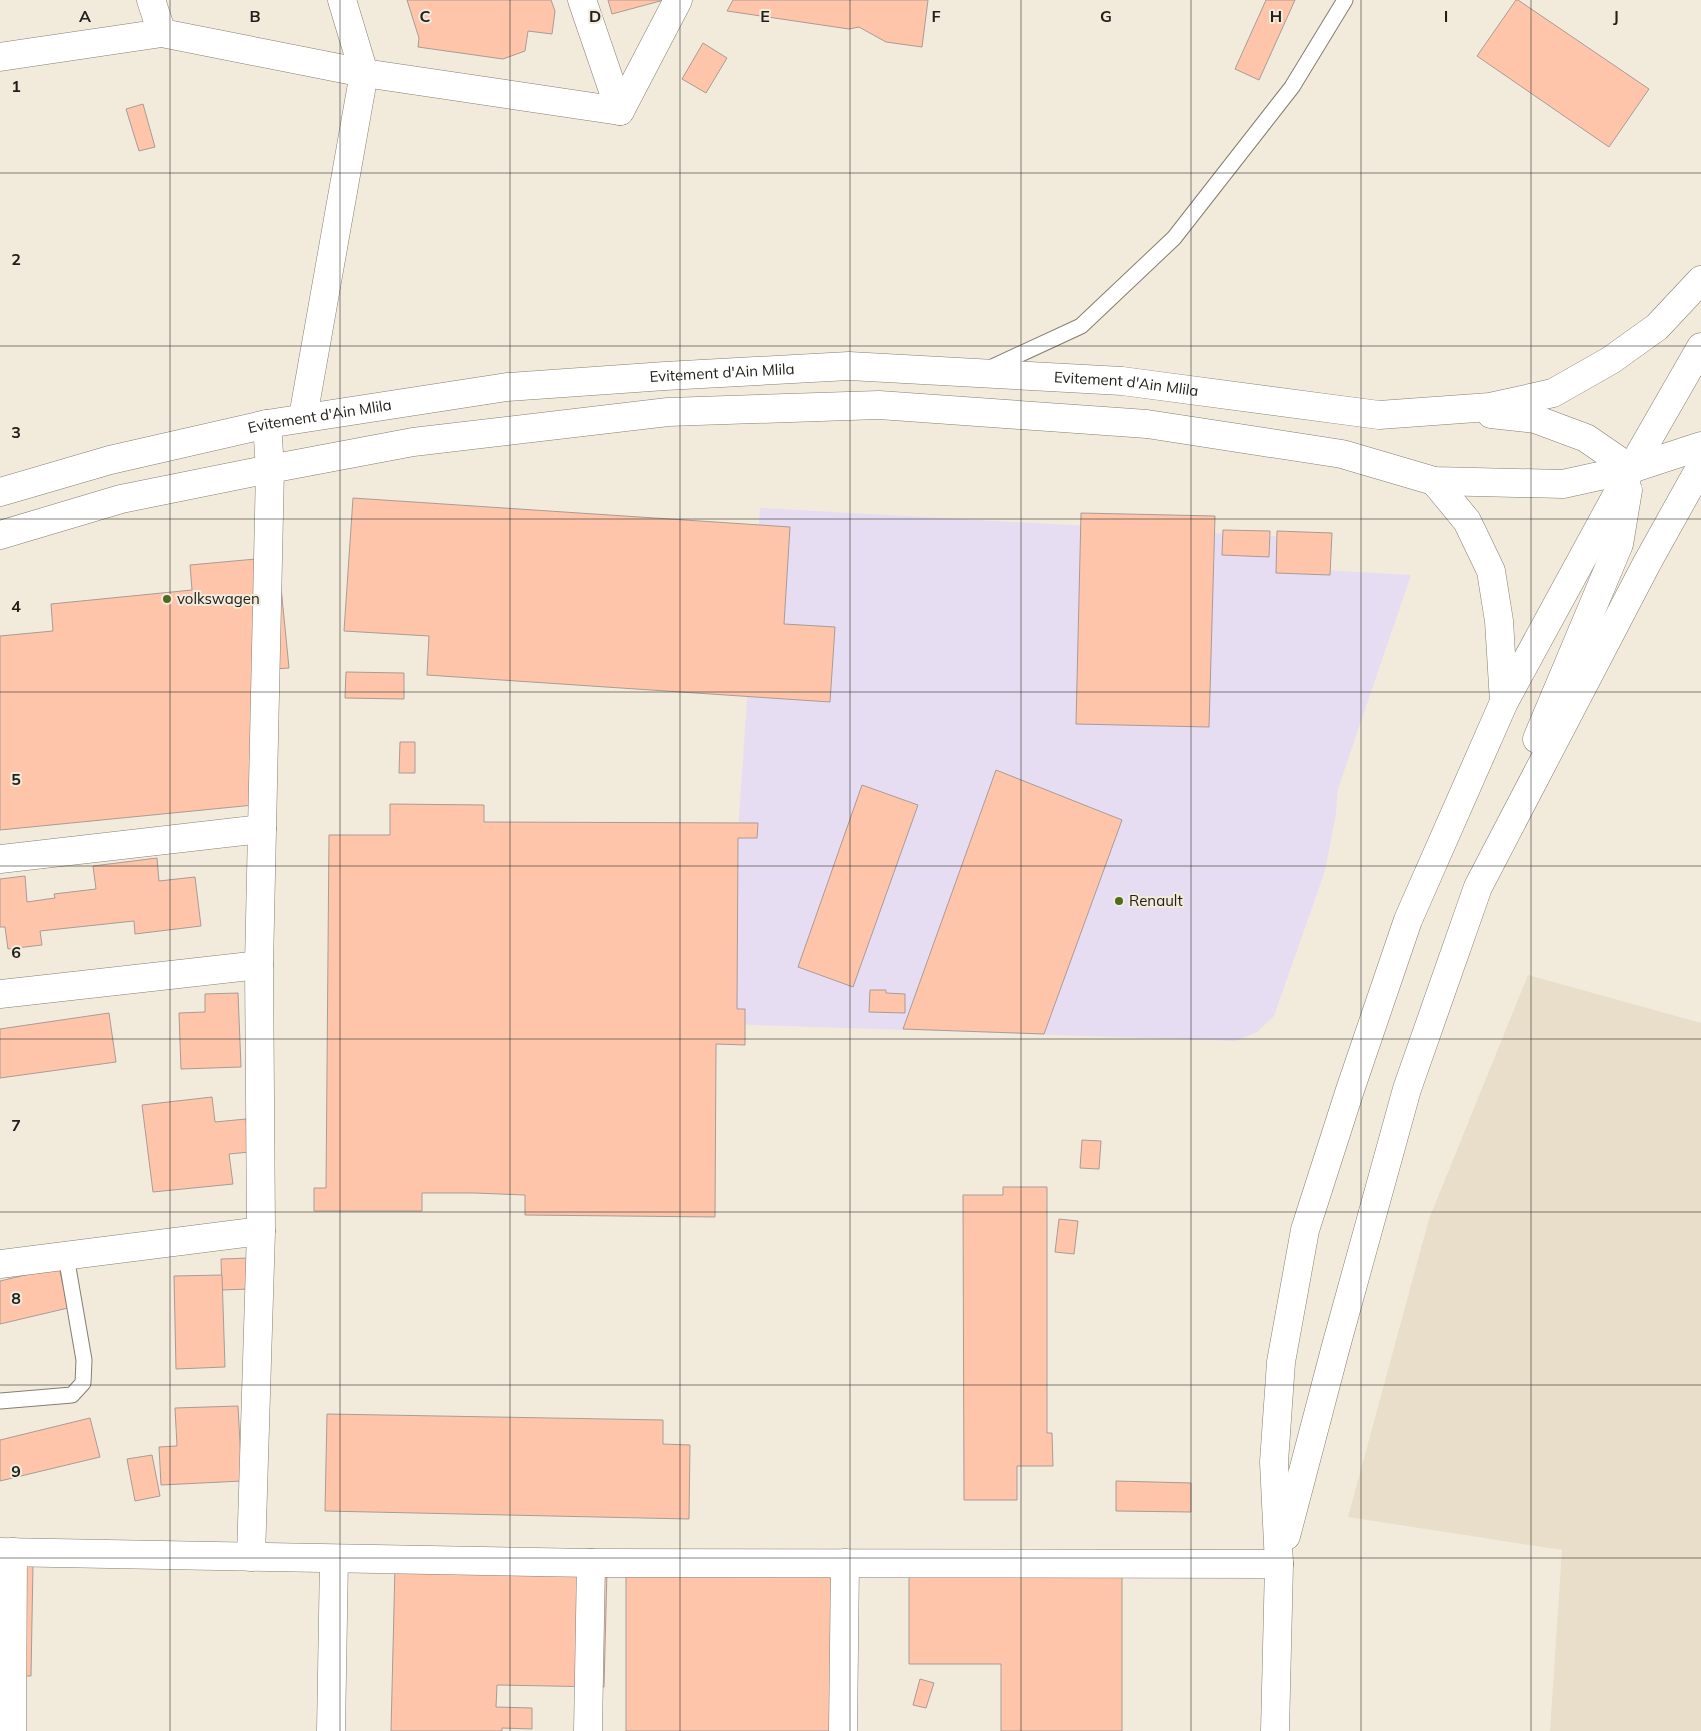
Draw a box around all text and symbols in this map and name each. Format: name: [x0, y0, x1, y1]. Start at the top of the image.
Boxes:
text: A: [79, 6, 91, 26]
text: B: [249, 6, 261, 26]
text: C: [420, 6, 431, 26]
text: D: [589, 6, 601, 26]
text: E: [760, 6, 770, 26]
text: F: [931, 6, 941, 26]
text: G: [1100, 6, 1112, 26]
text: H: [1270, 6, 1282, 26]
text: I: [1444, 6, 1448, 26]
text: J: [1613, 6, 1619, 26]
text: 1: [11, 76, 21, 96]
text: 2: [11, 249, 21, 269]
street label: Evitement d'Ain Mlila: [649, 359, 795, 386]
street label: Evitement d'Ain Mlila: [1053, 367, 1200, 400]
street label: Evitement d'Ain Mlila: [246, 395, 393, 437]
text: 3: [11, 422, 21, 442]
place label: volkswagen: [177, 589, 260, 608]
marker: volkswagen: [161, 593, 173, 605]
text: 4: [11, 596, 21, 616]
text: 5: [11, 769, 21, 789]
place label: Renault: [1129, 891, 1183, 910]
marker: Renault: [1113, 895, 1125, 907]
text: 6: [11, 942, 21, 962]
text: 7: [11, 1115, 21, 1135]
text: 8: [11, 1288, 21, 1308]
text: 9: [11, 1461, 21, 1481]

